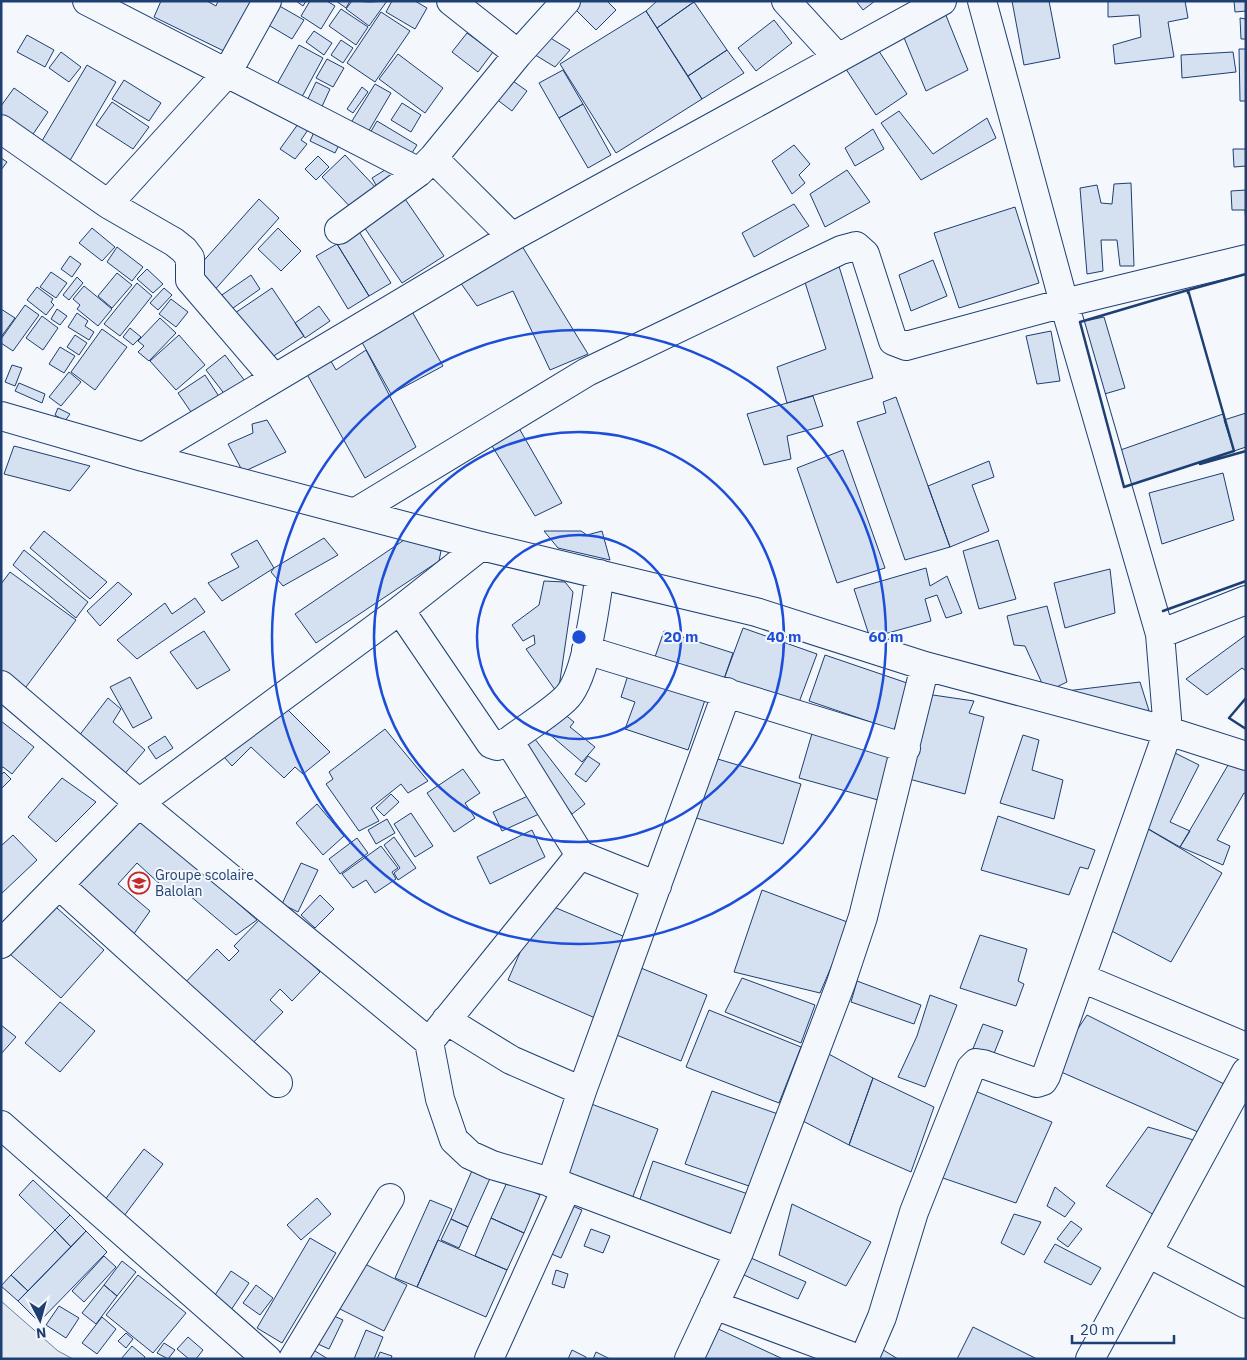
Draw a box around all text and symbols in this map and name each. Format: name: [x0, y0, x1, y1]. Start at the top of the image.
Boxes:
text: 20 m: [664, 627, 698, 646]
text: 40 m: [767, 627, 801, 646]
text: 60 m: [869, 627, 903, 646]
centre of rings: [570, 628, 588, 646]
place label: Groupe scolaire Balolan: [155, 866, 254, 900]
school or university icon: Groupe scolaire Balolan: [127, 871, 151, 895]
north arrow: [15, 1295, 65, 1345]
scale bar: [1072, 1312, 1174, 1344]
text: 20 m: [1080, 1320, 1115, 1339]
text: N: [35, 1323, 47, 1342]

